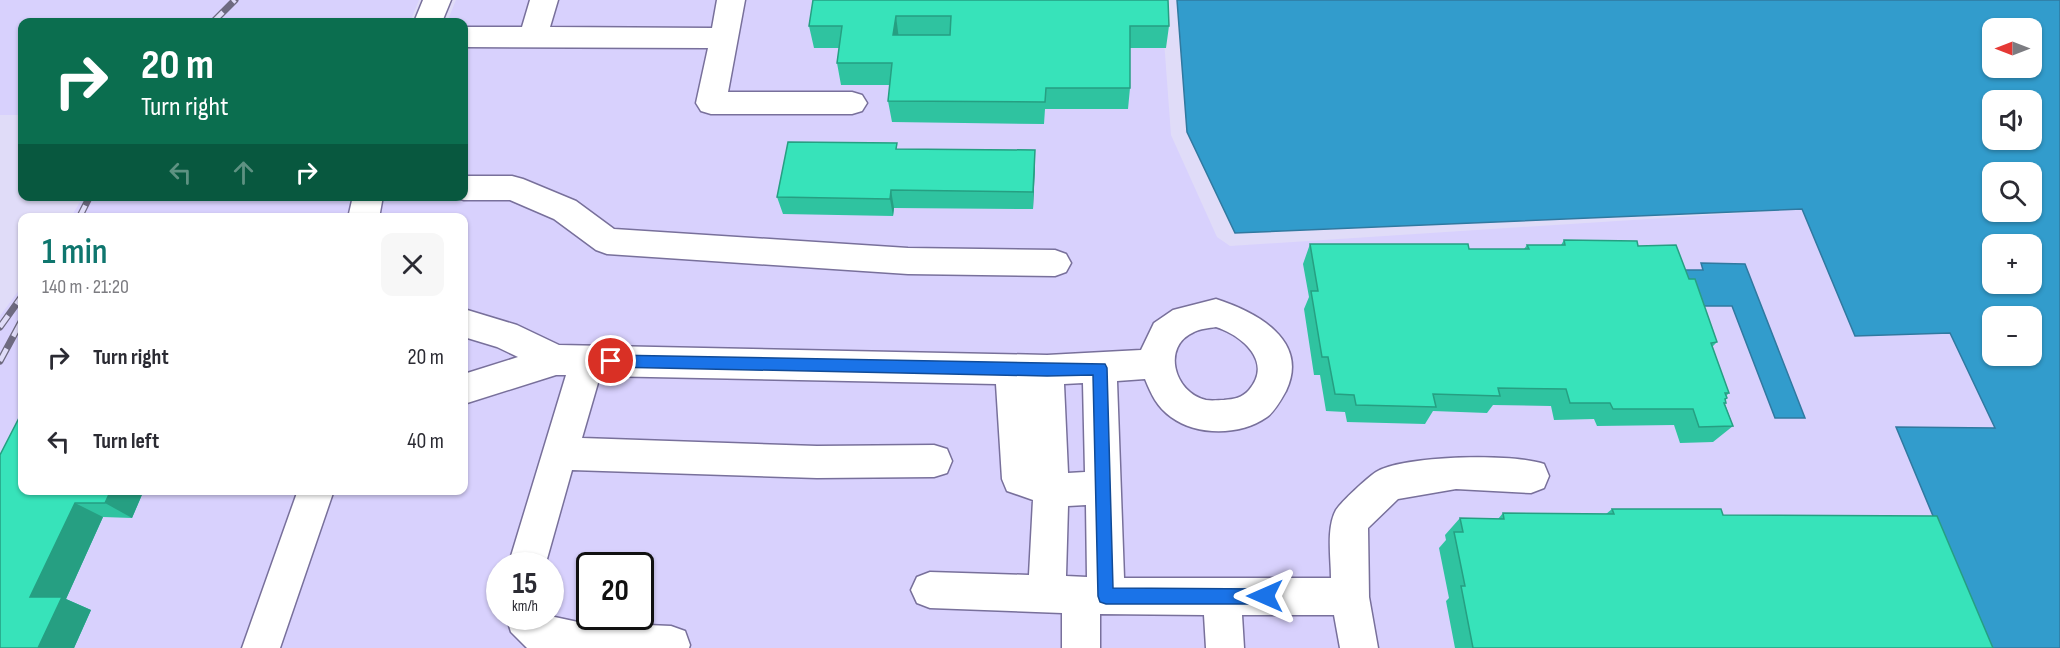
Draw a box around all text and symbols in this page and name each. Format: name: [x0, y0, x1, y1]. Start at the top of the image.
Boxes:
north arrow: [1982, 18, 2042, 78]
map controls: [1982, 18, 2042, 366]
text: 20 m: [141, 40, 214, 91]
icon: right: [42, 42, 120, 120]
button: sound: [1982, 90, 2042, 150]
text: Turn right: [141, 91, 228, 123]
icon: left: [164, 156, 197, 189]
icon: ahead: [227, 156, 260, 189]
icon: right: [290, 156, 323, 189]
button: search: [1982, 162, 2042, 222]
text: 1 min: [42, 231, 107, 274]
button: close: [381, 233, 444, 296]
button: +: [1982, 234, 2042, 294]
text: 140 m · 21:20: [42, 275, 129, 299]
button: −: [1982, 306, 2042, 366]
pin: [585, 335, 636, 386]
icon: right: [42, 341, 75, 374]
text: Turn right: [93, 344, 169, 371]
text: 20 m: [408, 344, 444, 371]
icon: arrive: [594, 344, 627, 377]
icon: left: [42, 425, 75, 458]
text: Turn left: [93, 428, 159, 455]
text: 40 m: [407, 428, 444, 455]
speed limit sign: 20: [576, 552, 654, 630]
position arrow: [1233, 564, 1297, 628]
text: 15: [513, 566, 538, 602]
text: km/h: [512, 597, 538, 616]

